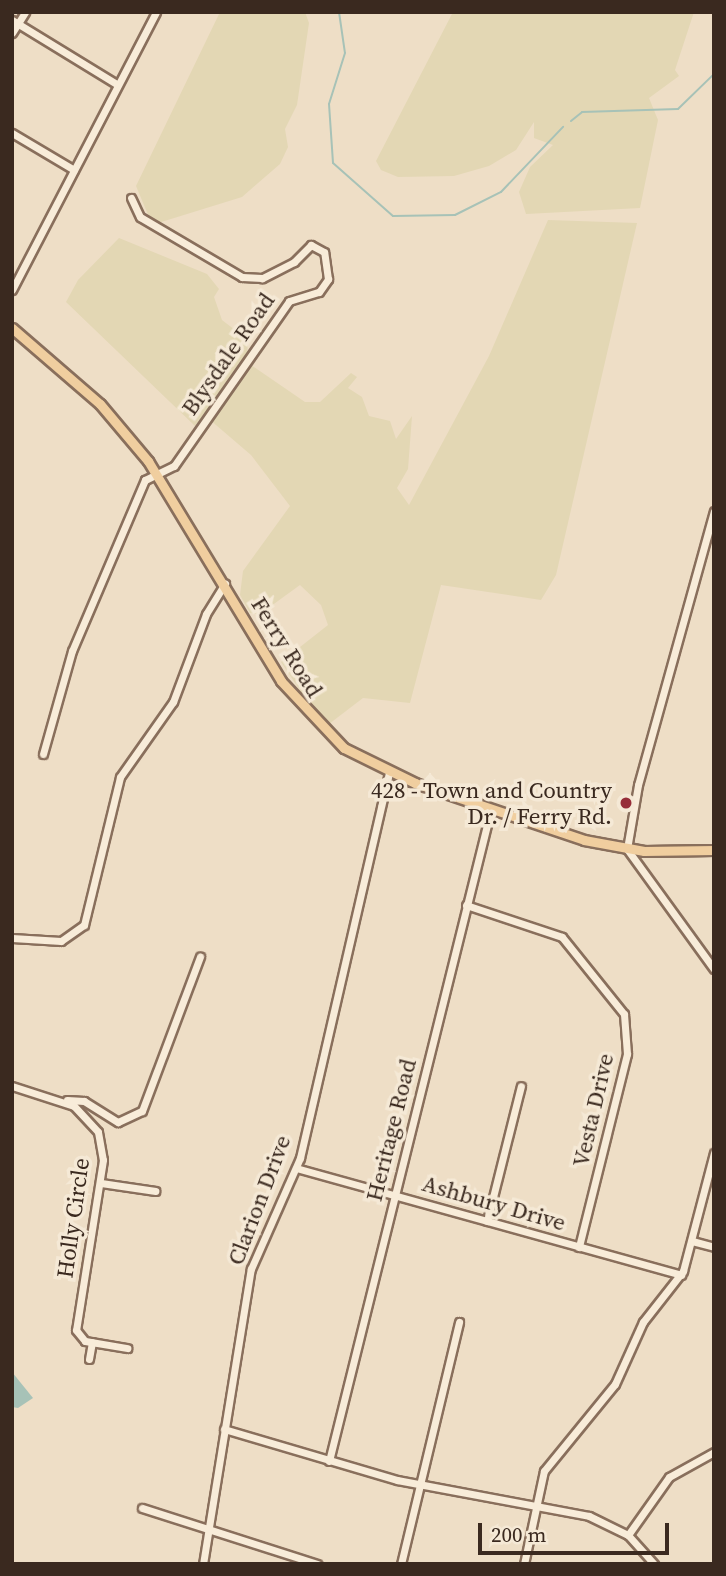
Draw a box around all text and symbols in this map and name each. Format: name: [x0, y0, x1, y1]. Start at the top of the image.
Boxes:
street label: Blysdale Road: [176, 288, 280, 420]
street label: Ferry Road: [245, 592, 329, 702]
place label: 428 - Town and Country Dr. / Ferry Rd.: [371, 776, 612, 830]
marker: 428 - Town and Country Dr. / Ferry Rd.: [618, 795, 634, 811]
street label: Vesta Drive: [567, 1051, 619, 1169]
street label: Heritage Road: [360, 1056, 422, 1204]
street label: Clarion Drive: [222, 1131, 296, 1269]
street label: Holly Circle: [51, 1156, 95, 1280]
street label: Ashbury Drive: [419, 1169, 569, 1237]
scale bar: [481, 1510, 672, 1554]
text: 200 m: [491, 1520, 546, 1549]

